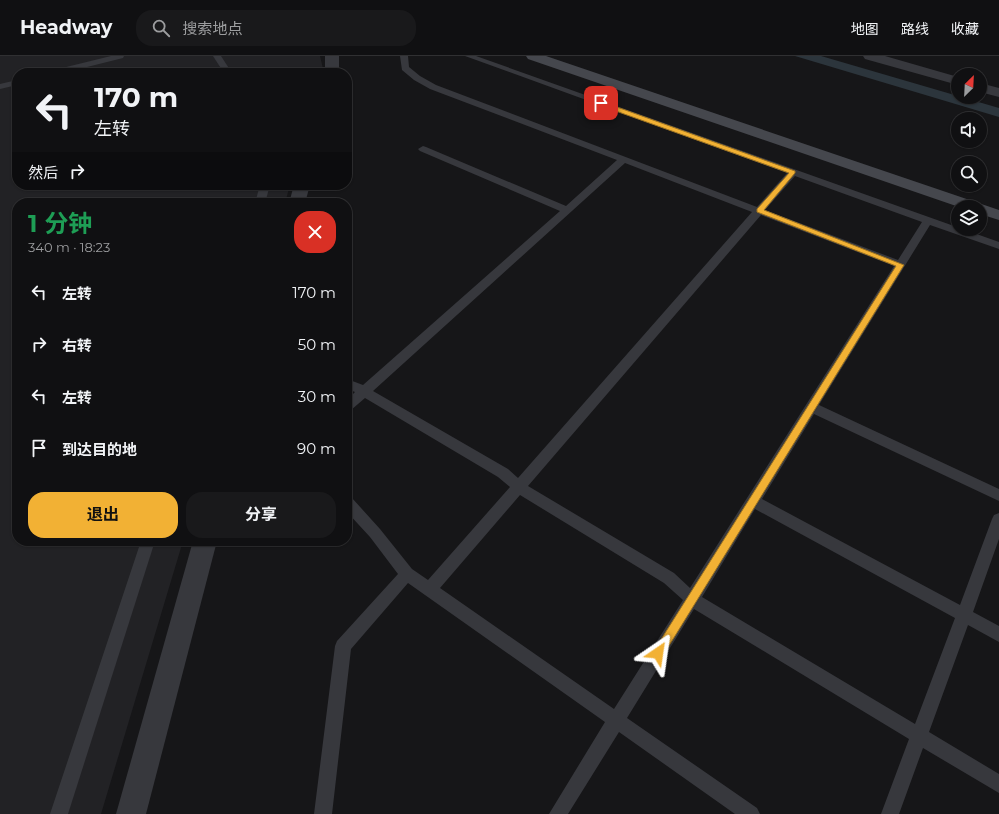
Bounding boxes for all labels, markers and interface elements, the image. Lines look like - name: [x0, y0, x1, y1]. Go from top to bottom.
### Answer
- search box: [136, 10, 416, 46]
- text: Headway: [20, 16, 112, 39]
- icon: search: [150, 17, 172, 39]
- text: 搜索地点: [182, 19, 242, 38]
- text: 地图: [851, 20, 879, 38]
- text: 路线: [901, 20, 929, 38]
- text: 收藏: [951, 20, 979, 38]
- north arrow: [951, 68, 987, 104]
- map controls: [951, 68, 987, 236]
- text: 170 m: [94, 80, 178, 114]
- icon: left: [28, 84, 80, 136]
- pin: [584, 86, 618, 120]
- icon: arrive: [590, 92, 612, 114]
- button: sound: [951, 112, 987, 148]
- text: 左转: [94, 118, 130, 140]
- button: search: [951, 156, 987, 192]
- icon: right: [66, 160, 88, 182]
- text: 然后: [28, 163, 58, 182]
- button: layers: [951, 200, 987, 236]
- text: 1 分钟: [28, 209, 92, 238]
- button: close: [294, 211, 336, 253]
- text: 340 m · 18:23: [28, 239, 110, 255]
- icon: left: [28, 281, 50, 303]
- text: 170 m: [292, 283, 336, 302]
- text: 左转: [62, 284, 92, 303]
- icon: right: [28, 333, 50, 355]
- text: 50 m: [298, 335, 336, 354]
- text: 右转: [62, 336, 92, 355]
- icon: left: [28, 385, 50, 407]
- text: 30 m: [298, 387, 336, 406]
- text: 左转: [62, 388, 92, 407]
- icon: arrive: [28, 437, 50, 459]
- text: 90 m: [297, 439, 336, 458]
- text: 到达目的地: [62, 440, 137, 459]
- button: 退出: [28, 492, 178, 538]
- button: 分享: [186, 492, 336, 538]
- position arrow: [637, 632, 679, 674]

